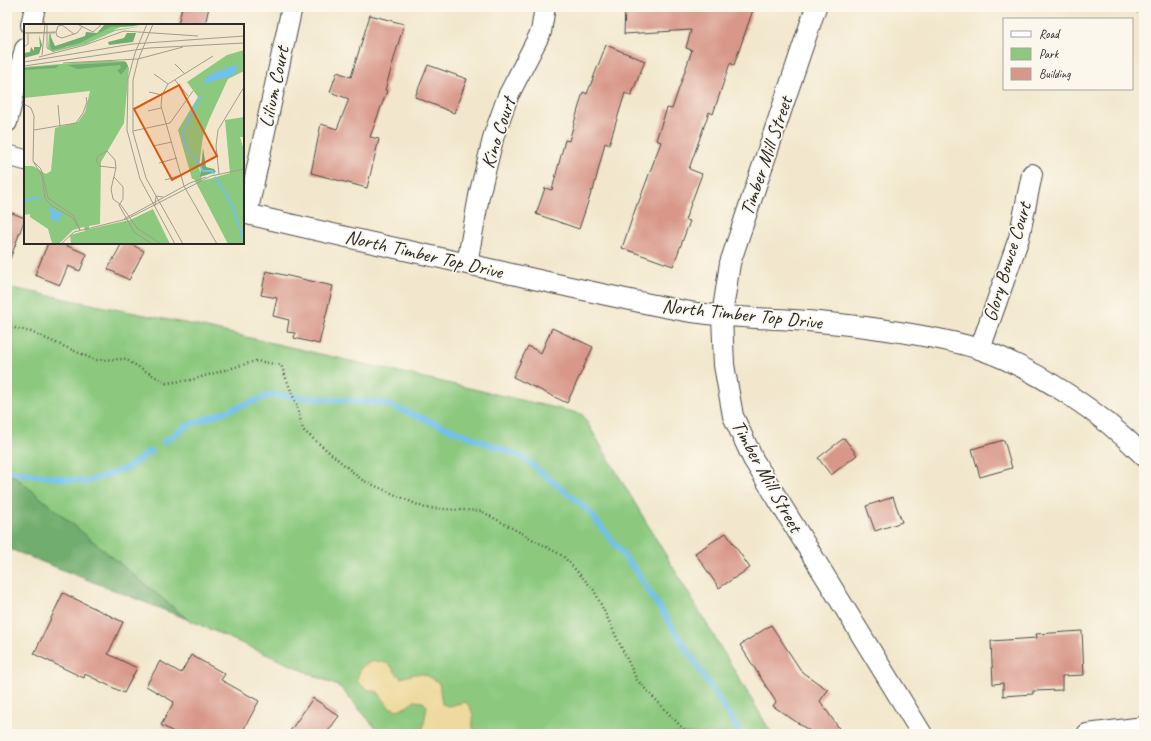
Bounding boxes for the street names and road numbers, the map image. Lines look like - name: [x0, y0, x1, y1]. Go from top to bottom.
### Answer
- street label: Lilium Court: [253, 42, 295, 130]
- street label: Kino Court: [475, 91, 522, 171]
- street label: Timber Mill Street: [734, 91, 799, 219]
- street label: Glory Bowce Court: [977, 197, 1038, 325]
- street label: North Timber Top Drive: [343, 224, 506, 285]
- street label: North Timber Top Drive: [661, 293, 825, 335]
- street label: Timber Mill Street: [726, 416, 809, 538]

